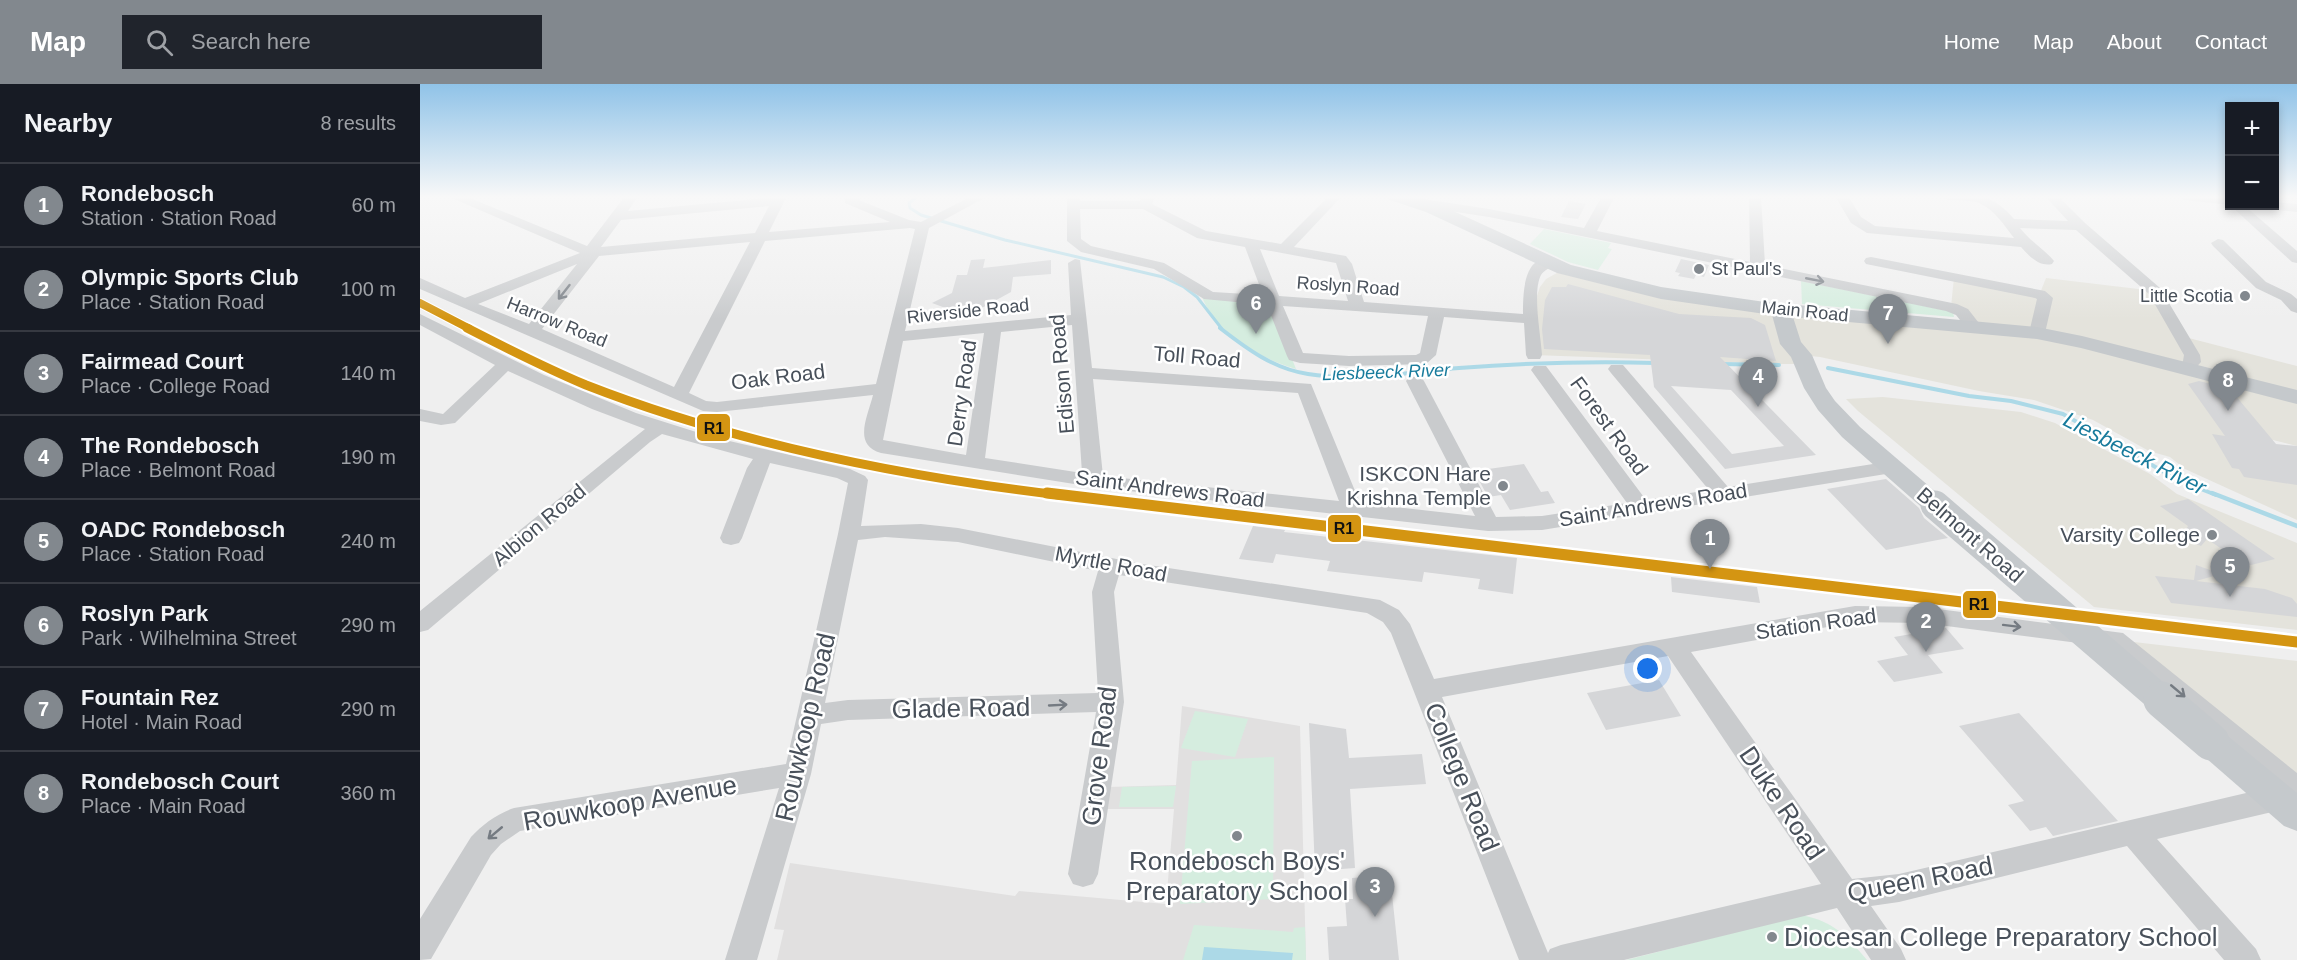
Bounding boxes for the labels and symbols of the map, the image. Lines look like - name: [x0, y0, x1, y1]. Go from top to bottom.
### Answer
- place label: St Paul's: [1711, 259, 1781, 279]
- marker: St Paul's: [1692, 262, 1706, 276]
- street label: Roslyn Road: [1296, 272, 1400, 300]
- one-way arrow: [1805, 275, 1824, 286]
- one-way arrow: [557, 284, 570, 300]
- pin: 6: [1236, 284, 1276, 334]
- place label: Little Scotia: [2140, 286, 2234, 306]
- marker: Little Scotia: [2238, 289, 2252, 303]
- street label: Harrow Road: [504, 293, 610, 351]
- pin: 7: [1868, 294, 1908, 344]
- street label: Riverside Road: [906, 295, 1030, 327]
- street label: Main Road: [1761, 297, 1849, 325]
- street label: Edison Road: [1045, 313, 1078, 435]
- street label: Derry Road: [943, 338, 980, 448]
- street label: Toll Road: [1152, 341, 1242, 372]
- pin: 4: [1738, 358, 1778, 407]
- street label: Oak Road: [730, 359, 826, 394]
- water label: Liesbeeck River: [1322, 360, 1451, 384]
- pin: 8: [2208, 362, 2248, 411]
- street label: Forest Road: [1566, 372, 1653, 479]
- water label: Liesbeeck River: [2059, 407, 2212, 501]
- line badge: R1: [696, 413, 731, 442]
- text: R1: [704, 420, 724, 437]
- place label: ISKCON Hare Krishna Temple: [1347, 462, 1491, 509]
- street label: Saint Andrews Road: [1074, 465, 1266, 512]
- street label: Saint Andrews Road: [1557, 478, 1749, 531]
- street label: Albion Road: [487, 479, 590, 570]
- marker: ISKCON Hare Krishna Temple: [1496, 479, 1510, 493]
- street label: Belmont Road: [1913, 482, 2028, 587]
- line badge: R1: [1327, 514, 1362, 543]
- text: R1: [1334, 520, 1354, 537]
- pin: 1: [1690, 520, 1730, 569]
- place label: Varsity College: [2060, 523, 2200, 546]
- marker: Varsity College: [2205, 528, 2219, 542]
- street label: Myrtle Road: [1053, 541, 1169, 586]
- pin: 5: [2210, 548, 2250, 597]
- line badge: R1: [1962, 590, 1997, 619]
- text: R1: [1969, 596, 1989, 613]
- pin: 2: [1906, 602, 1946, 652]
- street label: Station Road: [1754, 604, 1878, 643]
- one-way arrow: [2002, 621, 2022, 632]
- street label: Rouwkoop Road: [769, 630, 841, 824]
- your location: [1633, 654, 1662, 683]
- one-way arrow: [2170, 684, 2186, 697]
- street label: Grove Road: [1076, 685, 1122, 827]
- street label: Glade Road: [891, 692, 1031, 724]
- street label: College Road: [1419, 698, 1505, 856]
- one-way arrow: [1048, 699, 1068, 710]
- street label: Duke Road: [1733, 741, 1831, 865]
- street label: Rouwkoop Avenue: [521, 769, 739, 837]
- one-way arrow: [488, 826, 503, 840]
- marker: Rondebosch Boys' Preparatory School: [1230, 829, 1244, 843]
- place label: Rondebosch Boys' Preparatory School: [1126, 846, 1348, 906]
- street label: Queen Road: [1845, 850, 1995, 908]
- pin: 3: [1356, 868, 1394, 917]
- place label: Diocesan College Preparatory School: [1784, 922, 2218, 952]
- marker: Diocesan College Preparatory School: [1765, 930, 1779, 944]

